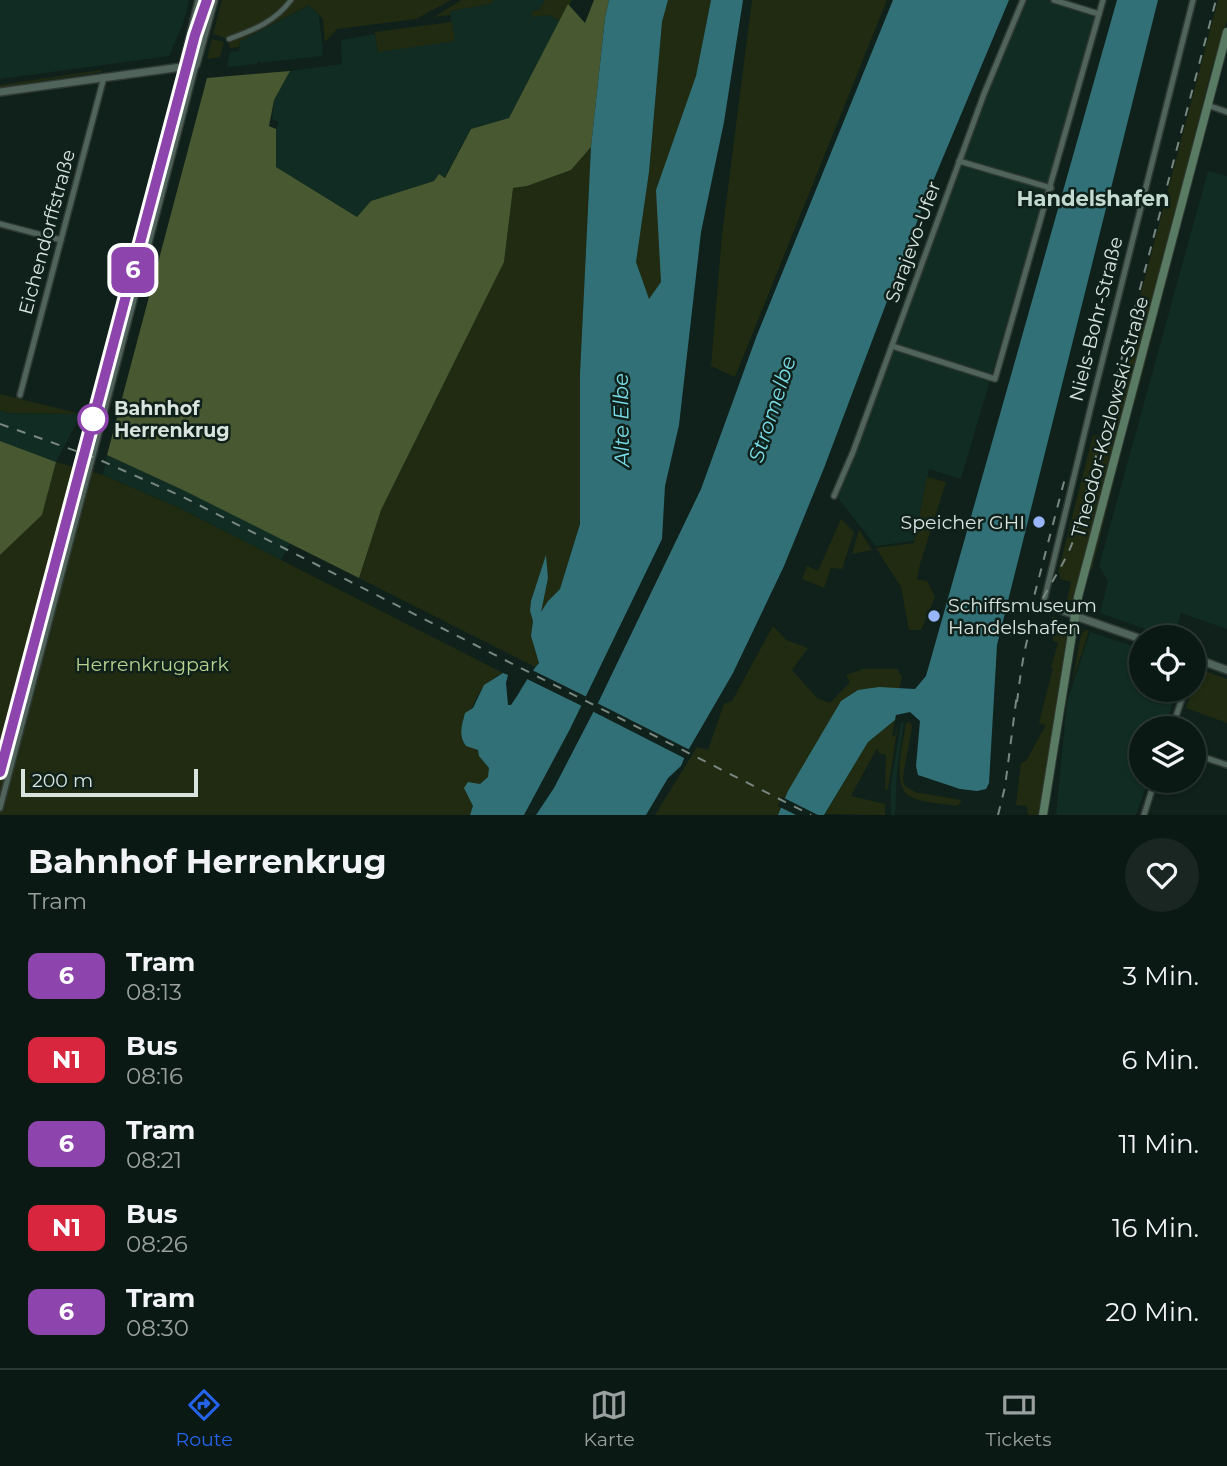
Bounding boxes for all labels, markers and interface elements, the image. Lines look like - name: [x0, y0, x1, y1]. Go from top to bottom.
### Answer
- street label: Eichendorffstraße: [14, 147, 80, 317]
- street label: Sarajevo-Ufer: [880, 178, 946, 306]
- district label: Handelshafen: [1017, 186, 1170, 211]
- street label: Niels-Bohr-Straße: [1064, 234, 1128, 404]
- line badge: 6: [110, 247, 156, 293]
- text: 6: [125, 255, 141, 284]
- street label: Theodor-Kozlowski-Straße: [1067, 294, 1153, 540]
- water label: Stromelbe: [743, 353, 801, 465]
- water label: Alte Elbe: [608, 373, 634, 469]
- place label: Bahnhof Herrenkrug: [114, 397, 230, 442]
- marker: Bahnhof Herrenkrug: [78, 404, 108, 434]
- place label: Speicher GHI: [901, 511, 1025, 534]
- marker: Speicher GHI: [1031, 514, 1047, 530]
- place label: Schiffsmuseum Handelshafen: [948, 594, 1097, 639]
- marker: Schiffsmuseum Handelshafen: [926, 608, 942, 624]
- map controls: [1129, 625, 1206, 793]
- button: locate: [1129, 625, 1206, 702]
- park label: Herrenkrugpark: [75, 653, 229, 676]
- button: layers: [1129, 716, 1206, 793]
- scale bar: [21, 766, 198, 798]
- text: 200 m: [32, 769, 93, 792]
- button: heart: [1125, 838, 1199, 912]
- text: Bahnhof Herrenkrug: [28, 841, 387, 881]
- text: Tram: [28, 887, 87, 915]
- text: Tram: [126, 946, 195, 978]
- text: 3 Min.: [1123, 960, 1199, 992]
- text: 6: [59, 961, 74, 990]
- text: 08:13: [126, 978, 182, 1006]
- text: Bus: [126, 1030, 178, 1062]
- text: 6 Min.: [1121, 1044, 1199, 1076]
- text: N1: [52, 1045, 81, 1074]
- text: 08:16: [126, 1062, 183, 1090]
- text: Tram: [126, 1114, 195, 1146]
- text: 11 Min.: [1119, 1128, 1199, 1160]
- text: 6: [59, 1129, 74, 1158]
- text: 08:21: [126, 1146, 182, 1174]
- text: Bus: [126, 1198, 178, 1230]
- text: 16 Min.: [1112, 1212, 1199, 1244]
- text: N1: [52, 1213, 81, 1242]
- text: 08:26: [126, 1230, 188, 1258]
- text: Tram: [126, 1282, 195, 1314]
- text: 20 Min.: [1105, 1296, 1199, 1328]
- text: 6: [59, 1297, 74, 1326]
- text: 08:30: [126, 1314, 189, 1342]
- tab: Route: [175, 1386, 233, 1451]
- tab: Karte: [584, 1386, 635, 1451]
- tab: Tickets: [986, 1386, 1052, 1451]

